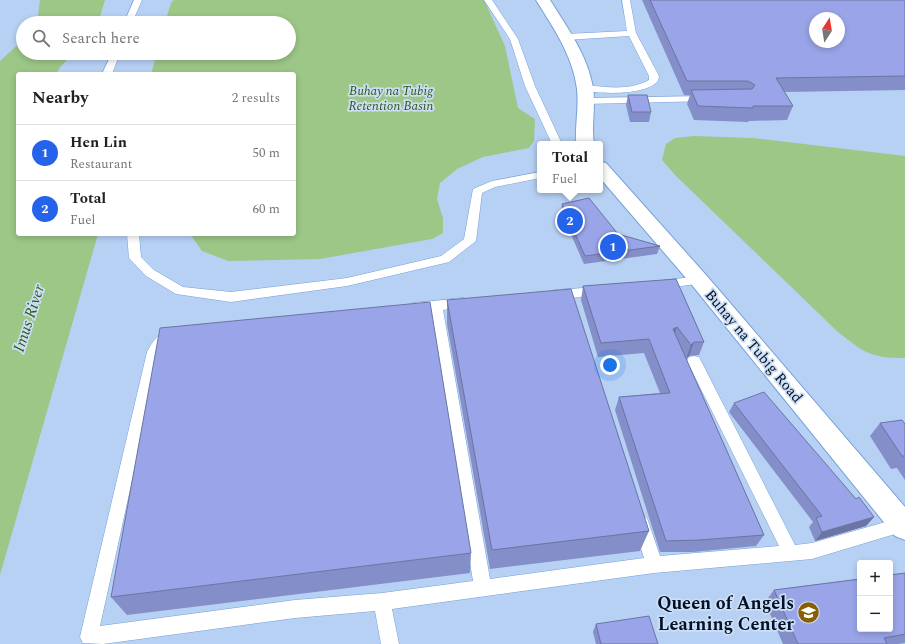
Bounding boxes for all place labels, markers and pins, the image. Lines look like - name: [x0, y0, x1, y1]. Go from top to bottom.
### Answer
- pin: 2: [557, 206, 583, 236]
- pin: 1: [600, 232, 626, 262]
- place label: Queen of Angels Learning Center: [657, 590, 794, 638]
- school or university icon: Queen of Angels Learning Center: [796, 600, 822, 626]

